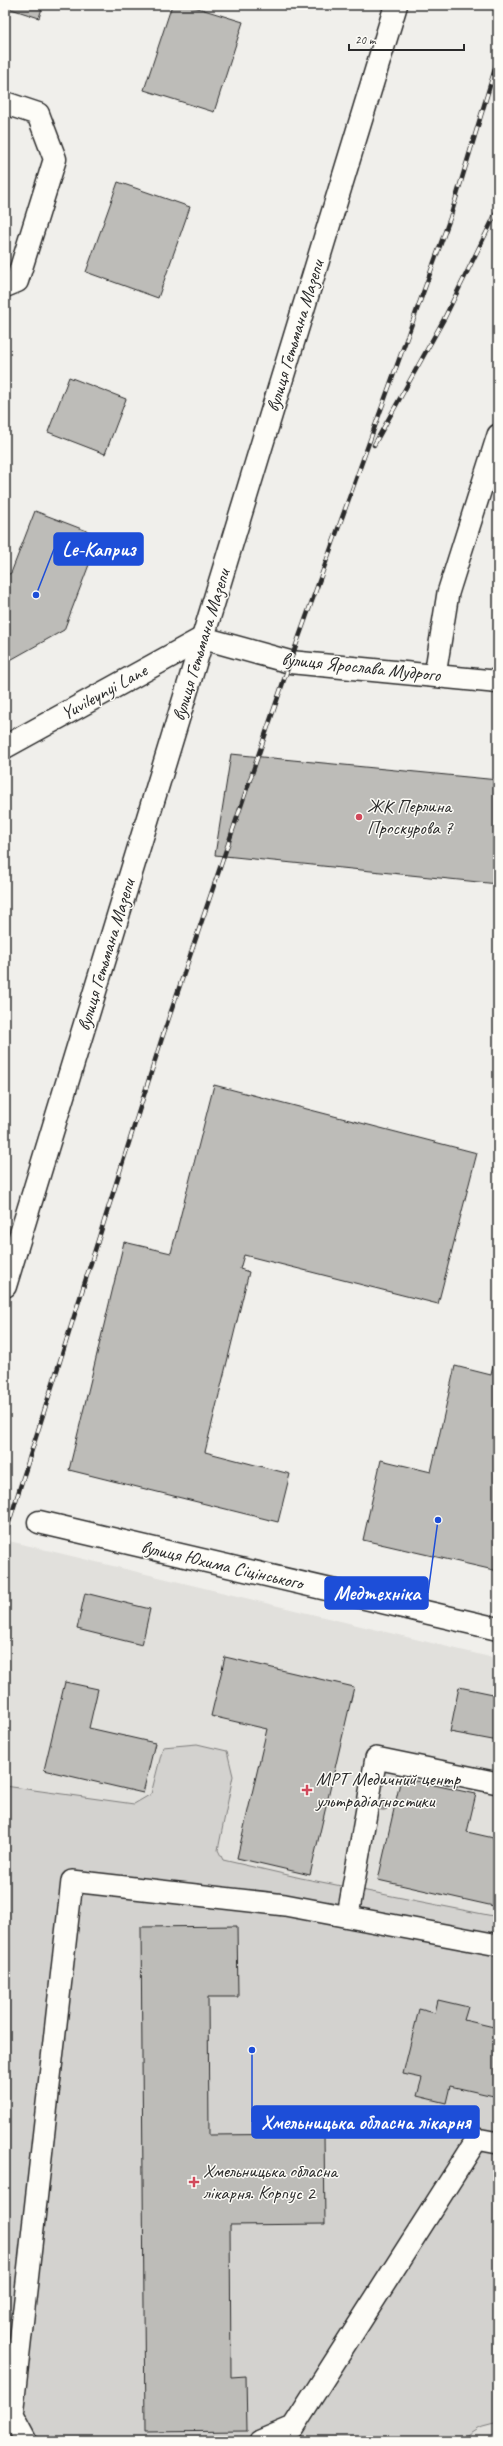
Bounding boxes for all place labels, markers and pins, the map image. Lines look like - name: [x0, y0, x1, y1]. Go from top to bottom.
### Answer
- callout: Le-Каприз: [54, 533, 143, 565]
- place label: ЖК Перлина Проскурова 7: [367, 794, 454, 840]
- marker: ЖК Перлина Проскурова 7: [354, 812, 364, 822]
- callout: Медтехніка: [325, 1577, 428, 1609]
- place label: МРТ Медичний центр ультрадіагностики: [315, 1767, 461, 1813]
- marker: МРТ Медичний центр ультрадіагностики: [301, 1784, 313, 1796]
- callout: Хмельницька обласна лікарня: [252, 2106, 479, 2138]
- place label: Хмельницька обласна лікарня. Корпус 2: [203, 2159, 339, 2205]
- marker: Хмельницька обласна лікарня. Корпус 2: [188, 2176, 200, 2188]

